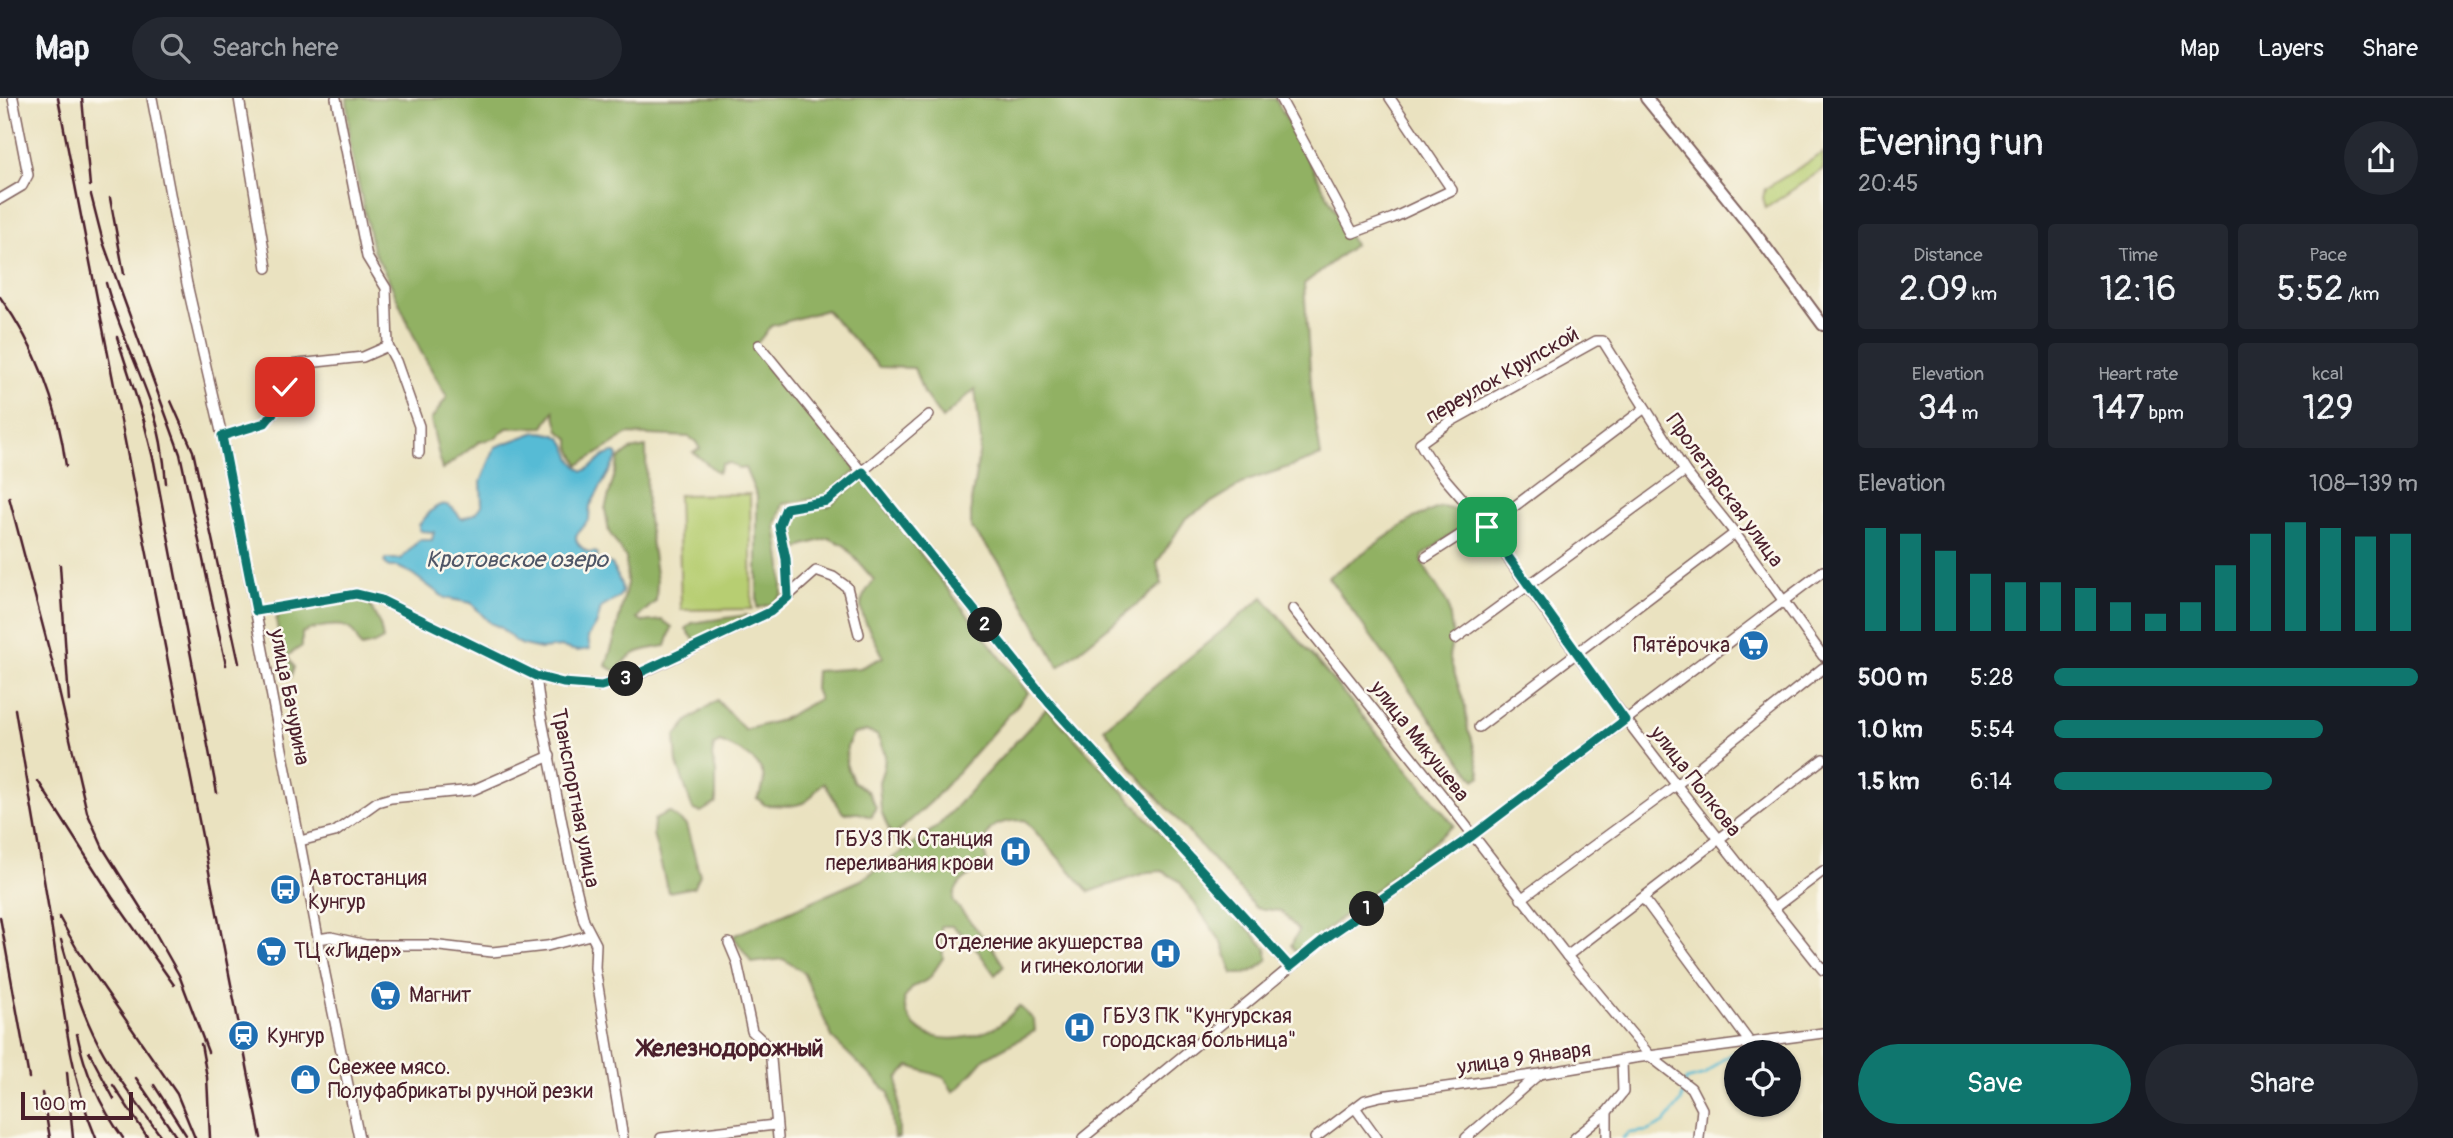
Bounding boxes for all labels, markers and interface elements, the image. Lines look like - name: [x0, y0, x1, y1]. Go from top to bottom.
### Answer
- search box: [132, 17, 622, 80]
- text: Map: [35, 28, 90, 69]
- icon: search: [156, 29, 194, 67]
- text: Search here: [212, 32, 339, 64]
- text: Map: [2180, 34, 2220, 63]
- text: Layers: [2258, 34, 2324, 63]
- text: Share: [2362, 34, 2418, 63]
- text: Evening run: [1858, 119, 2044, 167]
- button: share: [2344, 121, 2418, 195]
- text: 20:45: [1858, 169, 1919, 198]
- text: Distance: [1913, 243, 1983, 267]
- text: Time: [2118, 243, 2158, 267]
- text: Pace: [2309, 243, 2347, 267]
- text: 2.09: [1899, 267, 1968, 311]
- text: 12:16: [2100, 267, 2176, 311]
- text: 5:52: [2277, 267, 2344, 311]
- text: km: [1968, 282, 1997, 306]
- text: /km: [2344, 282, 2379, 306]
- street label: переулок Крупской: [1421, 321, 1584, 430]
- pin: [255, 357, 315, 417]
- text: Elevation: [1912, 362, 1984, 386]
- text: Heart rate: [2098, 362, 2178, 386]
- text: kcal: [2313, 362, 2343, 386]
- icon: check: [266, 368, 304, 406]
- text: 34: [1918, 386, 1957, 430]
- text: 147: [2092, 386, 2145, 430]
- text: 129: [2302, 386, 2354, 430]
- text: m: [1957, 401, 1978, 425]
- text: bpm: [2145, 401, 2184, 425]
- street label: Пролетарская улица: [1660, 408, 1789, 572]
- text: Elevation: [1858, 469, 1946, 498]
- text: 108–139 m: [2309, 469, 2418, 498]
- pin: [1457, 497, 1517, 557]
- icon: arrive: [1468, 508, 1506, 546]
- water label: Кротовское озеро: [426, 545, 610, 574]
- pin: 2: [968, 608, 1002, 642]
- text: 2: [979, 612, 990, 636]
- street label: улица Бачурина: [263, 626, 316, 768]
- supermarket icon: Пятёрочка: [1736, 628, 1770, 662]
- place label: Пятёрочка: [1633, 632, 1730, 659]
- pin: 3: [608, 662, 644, 696]
- text: 500 m: [1858, 663, 1927, 692]
- text: 5:28: [1970, 663, 2013, 692]
- text: 3: [620, 666, 631, 690]
- street label: улица Микушева: [1363, 675, 1475, 807]
- street label: Транспортная улица: [545, 706, 606, 890]
- text: 1.0 km: [1858, 715, 1923, 744]
- text: 5:54: [1970, 715, 2014, 744]
- street label: улица Попкова: [1643, 720, 1747, 842]
- text: 1.5 km: [1858, 767, 1920, 796]
- text: 6:14: [1970, 767, 2012, 796]
- place label: ГБУЗ ПК Станция переливания крови: [825, 826, 993, 877]
- hospital icon: ГБУЗ ПК Станция переливания крови: [999, 834, 1033, 868]
- place label: Автостанция Кунгур: [308, 865, 427, 916]
- bus stop icon: Автостанция Кунгур: [268, 873, 302, 907]
- pin: 1: [1350, 892, 1384, 926]
- text: 1: [1363, 896, 1370, 920]
- place label: Отделение акушерства и гинекологии: [934, 929, 1143, 980]
- supermarket icon: ТЦ «Лидер»: [254, 934, 288, 968]
- hospital icon: Отделение акушерства и гинекологии: [1149, 937, 1183, 971]
- place label: ТЦ «Лидер»: [294, 938, 401, 965]
- supermarket icon: Магнит: [369, 978, 403, 1012]
- place label: Магнит: [409, 982, 472, 1009]
- place label: ГБУЗ ПК "Кунгурская городская больница": [1103, 1003, 1296, 1054]
- hospital icon: ГБУЗ ПК "Кунгурская городская больница": [1063, 1011, 1097, 1045]
- station icon: Кунгур: [227, 1019, 261, 1053]
- place label: Кунгур: [267, 1023, 325, 1050]
- district label: Железнодорожный: [635, 1034, 823, 1063]
- street label: улица 9 Января: [1454, 1036, 1593, 1081]
- map controls: [1724, 1040, 1801, 1117]
- button: locate: [1724, 1040, 1801, 1117]
- button: Save: [1858, 1044, 2131, 1124]
- button: Share: [2145, 1044, 2418, 1124]
- place label: Свежее мясо. Полуфабрикаты ручной резки: [328, 1054, 593, 1105]
- shop icon: Свежее мясо. Полуфабрикаты ручной резки: [288, 1062, 322, 1096]
- scale bar: [21, 1089, 133, 1121]
- text: 100 m: [32, 1092, 86, 1116]

